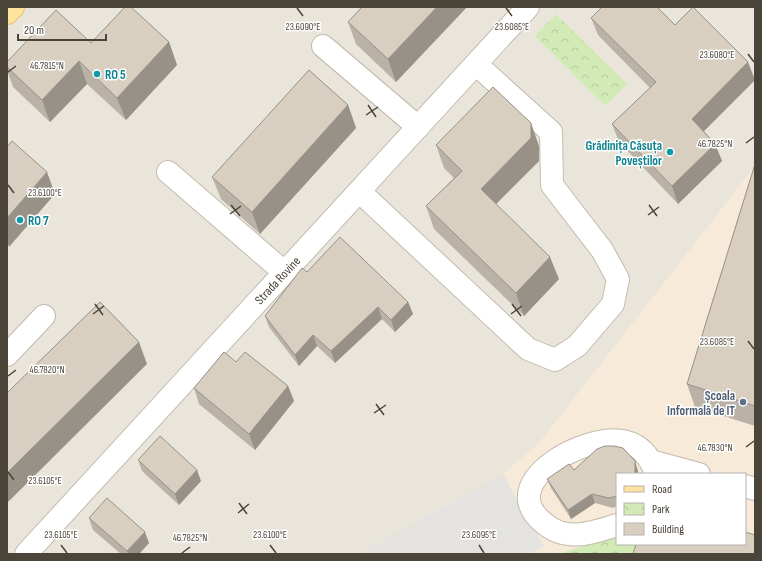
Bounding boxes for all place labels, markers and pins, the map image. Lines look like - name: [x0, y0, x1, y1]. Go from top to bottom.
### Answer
- place label: RO 5: [105, 67, 126, 83]
- marker: RO 5: [92, 69, 102, 79]
- place label: Grădinița Căsuța Poveștilor: [586, 138, 662, 169]
- marker: Grădinița Căsuța Poveștilor: [665, 147, 675, 157]
- place label: RO 7: [28, 213, 49, 229]
- marker: RO 7: [15, 215, 25, 225]
- place label: Școala Informală de IT: [667, 388, 735, 419]
- marker: Școala Informală de IT: [738, 397, 748, 407]

